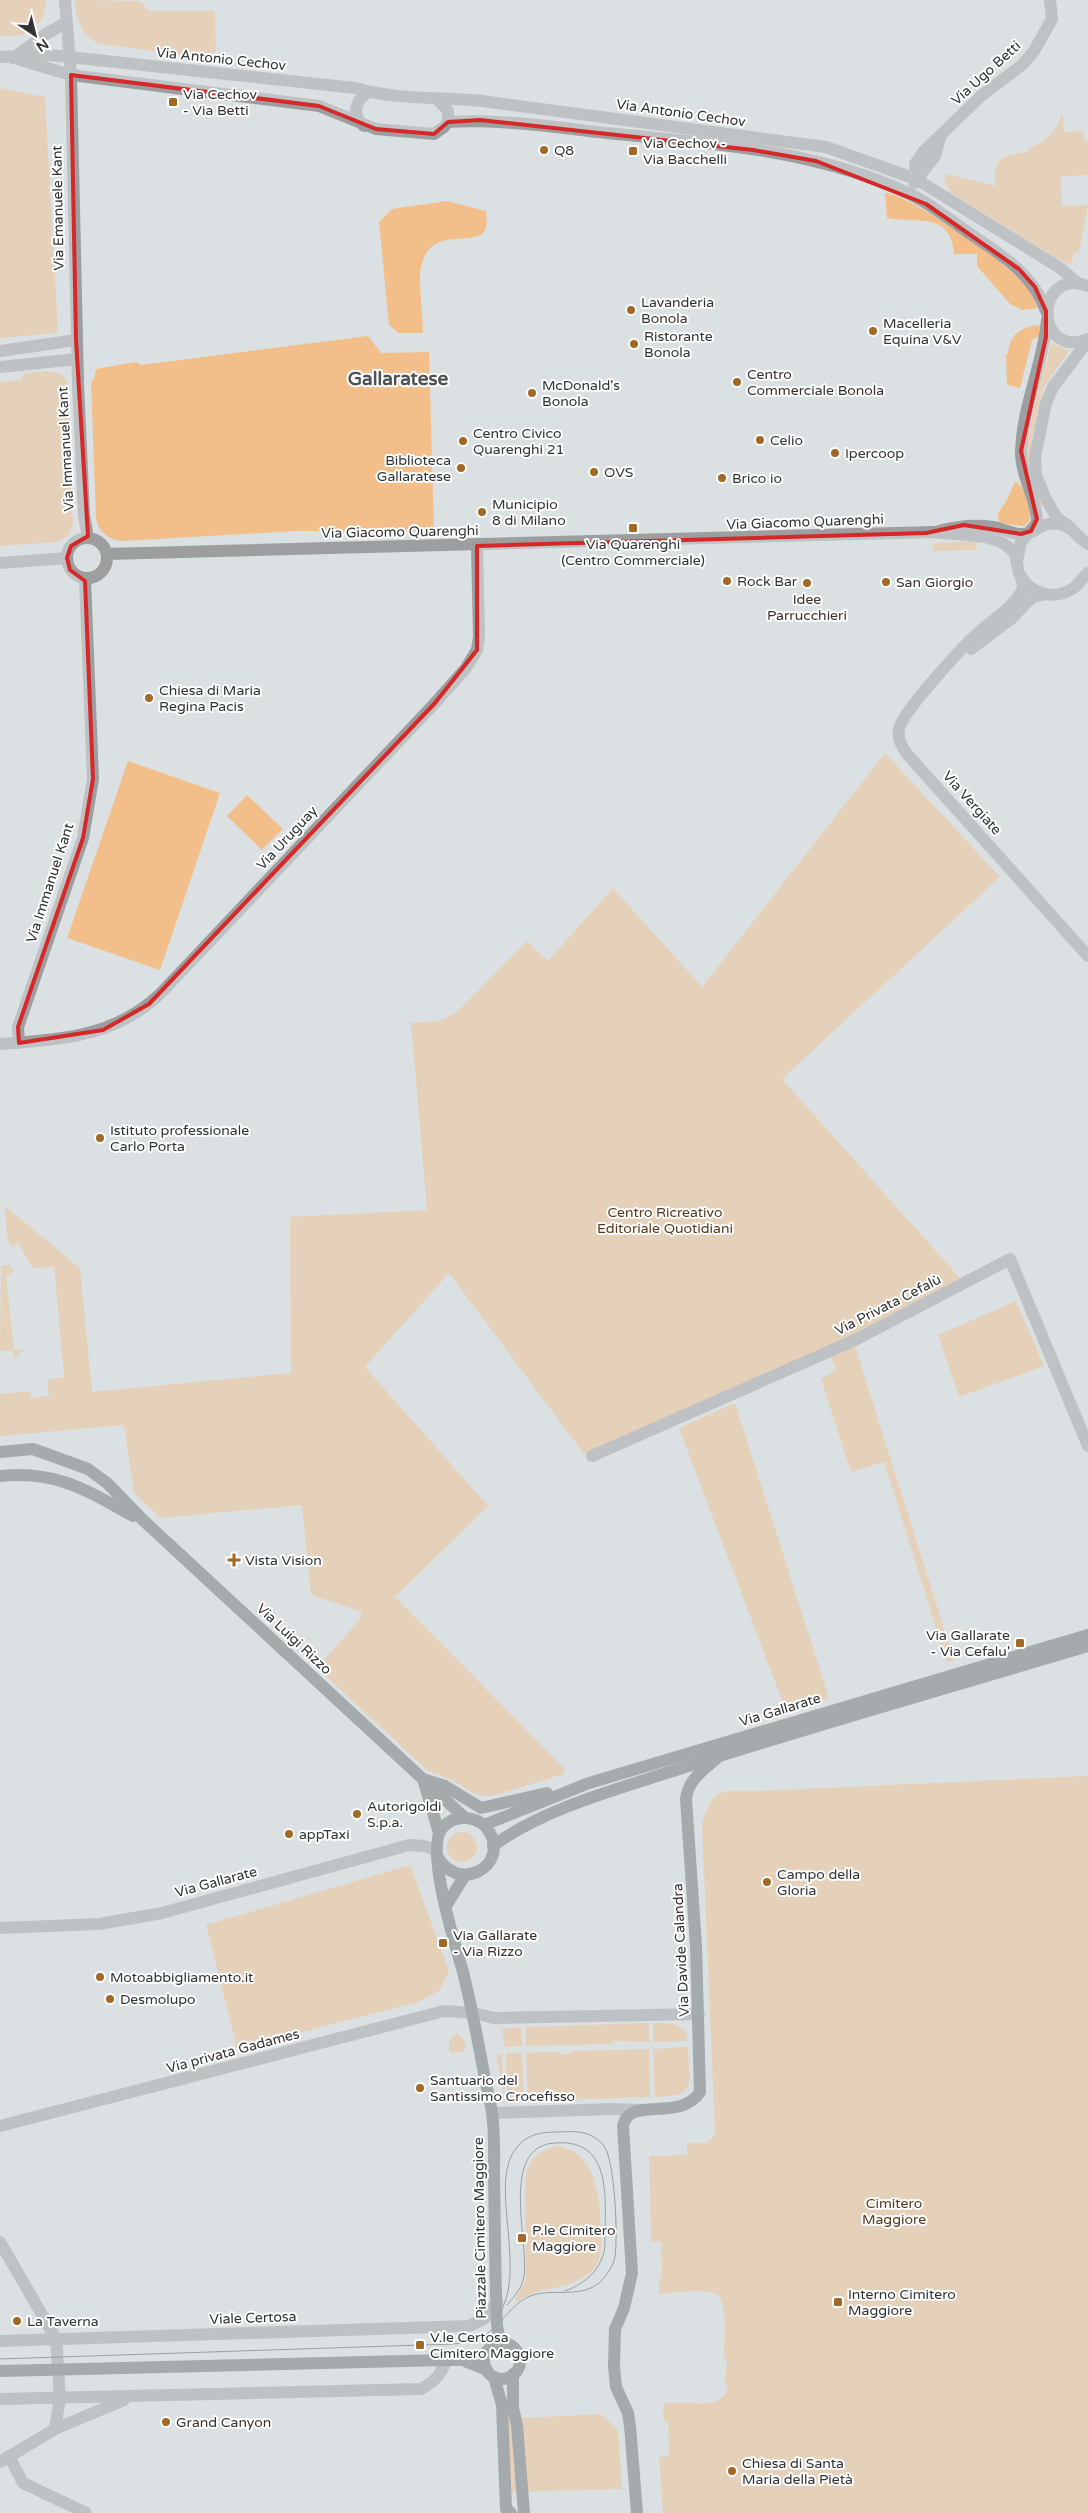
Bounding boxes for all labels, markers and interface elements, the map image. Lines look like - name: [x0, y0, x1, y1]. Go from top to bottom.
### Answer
- north arrow: [10, 10, 60, 60]
- text: N: [33, 35, 52, 55]
- street label: Via Ugo Betti: [948, 37, 1024, 109]
- street label: Via Antonio Cechov: [155, 44, 287, 74]
- place label: Via Cechov - Via Betti: [183, 86, 257, 119]
- marker: Via Cechov - Via Betti: [167, 96, 179, 108]
- street label: Via Antonio Cechov: [615, 96, 747, 131]
- place label: Via Cechov - Via Bacchelli: [643, 135, 727, 168]
- place label: Q8: [554, 142, 574, 159]
- marker: Q8: [538, 144, 550, 156]
- street label: Via Emanuele Kant: [48, 145, 68, 271]
- marker: Via Cechov - Via Bacchelli: [627, 145, 639, 157]
- place label: Lavanderia Bonola: [641, 294, 714, 327]
- marker: Lavanderia Bonola: [625, 304, 637, 316]
- place label: Macelleria Equina V&V: [883, 315, 962, 348]
- marker: Macelleria Equina V&V: [867, 325, 879, 337]
- place label: Ristorante Bonola: [644, 328, 713, 361]
- marker: Ristorante Bonola: [628, 338, 640, 350]
- place label: Centro Commerciale Bonola: [747, 366, 884, 399]
- district label: Gallaratese: [348, 368, 449, 390]
- marker: Centro Commerciale Bonola: [731, 376, 743, 388]
- place label: McDonald's Bonola: [542, 377, 620, 410]
- street label: Via Immanuel Kant: [54, 385, 78, 512]
- marker: McDonald's Bonola: [526, 387, 538, 399]
- place label: Centro Civico Quarenghi 21: [473, 425, 564, 458]
- place label: Celio: [770, 432, 803, 449]
- marker: Celio: [754, 434, 766, 446]
- marker: Centro Civico Quarenghi 21: [457, 435, 469, 447]
- place label: Ipercoop: [845, 445, 904, 462]
- marker: Ipercoop: [829, 447, 841, 459]
- place label: Biblioteca Gallaratese: [377, 452, 451, 485]
- marker: Biblioteca Gallaratese: [455, 462, 467, 474]
- place label: OVS: [604, 464, 634, 481]
- marker: OVS: [588, 466, 600, 478]
- place label: Brico io: [732, 470, 782, 487]
- marker: Brico io: [716, 472, 728, 484]
- place label: Municipio 8 di Milano: [492, 496, 566, 529]
- marker: Municipio 8 di Milano: [476, 506, 488, 518]
- street label: Via Giacomo Quarenghi: [726, 511, 884, 533]
- street label: Via Giacomo Quarenghi: [321, 522, 479, 542]
- marker: Via Quarenghi (Centro Commerciale): [627, 522, 639, 534]
- place label: Via Quarenghi (Centro Commerciale): [561, 536, 705, 569]
- place label: Rock Bar: [737, 573, 798, 590]
- place label: San Giorgio: [896, 574, 973, 591]
- marker: Rock Bar: [721, 575, 733, 587]
- marker: San Giorgio: [880, 576, 892, 588]
- marker: Idee Parrucchieri: [801, 577, 813, 589]
- place label: Idee Parrucchieri: [767, 591, 847, 624]
- place label: Chiesa di Maria Regina Pacis: [159, 682, 261, 715]
- marker: Chiesa di Maria Regina Pacis: [143, 692, 155, 704]
- street label: Via Vergiate: [939, 768, 1005, 838]
- street label: Via Uruguay: [253, 802, 321, 874]
- street label: Via Immanuel Kant: [23, 820, 78, 945]
- place label: Istituto professionale Carlo Porta: [110, 1122, 249, 1155]
- marker: Istituto professionale Carlo Porta: [94, 1132, 106, 1144]
- park label: Centro Ricreativo Editoriale Quotidiani: [597, 1204, 733, 1237]
- street label: Via Privata Cefalù: [832, 1271, 944, 1339]
- place label: Vista Vision: [245, 1552, 322, 1569]
- marker: Vista Vision: [227, 1553, 241, 1567]
- street label: Via Luigi Rizzo: [253, 1600, 335, 1678]
- place label: Via Gallarate - Via Cefalu': [926, 1627, 1010, 1660]
- marker: Via Gallarate - Via Cefalu': [1014, 1637, 1026, 1649]
- street label: Via Gallarate: [737, 1690, 823, 1730]
- place label: Autorigoldi S.p.a.: [367, 1798, 442, 1831]
- marker: Autorigoldi S.p.a.: [351, 1808, 363, 1820]
- place label: appTaxi: [299, 1826, 350, 1843]
- marker: appTaxi: [283, 1828, 295, 1840]
- street label: Via Gallarate: [173, 1863, 259, 1901]
- place label: Campo della Gloria: [777, 1866, 860, 1899]
- marker: Campo della Gloria: [761, 1876, 773, 1888]
- street label: Via Davide Calandra: [669, 1883, 693, 2017]
- place label: Via Gallarate - Via Rizzo: [453, 1927, 537, 1960]
- marker: Via Gallarate - Via Rizzo: [437, 1937, 449, 1949]
- place label: Motoabbigliamento.it: [110, 1969, 254, 1986]
- marker: Motoabbigliamento.it: [94, 1971, 106, 1983]
- place label: Desmolupo: [120, 1991, 196, 2008]
- marker: Desmolupo: [104, 1993, 116, 2005]
- street label: Via privata Gadames: [165, 2025, 302, 2077]
- place label: Santuario del Santissimo Crocefisso: [430, 2072, 575, 2105]
- marker: Santuario del Santissimo Crocefisso: [414, 2082, 426, 2094]
- street label: Piazzale Cimitero Maggiore: [470, 2137, 490, 2319]
- park label: Cimitero Maggiore: [862, 2195, 926, 2228]
- place label: P.le Cimitero Maggiore: [532, 2222, 615, 2255]
- marker: P.le Cimitero Maggiore: [516, 2232, 528, 2244]
- place label: Interno Cimitero Maggiore: [848, 2286, 956, 2319]
- marker: Interno Cimitero Maggiore: [832, 2296, 844, 2308]
- street label: Viale Certosa: [209, 2308, 297, 2328]
- place label: La Taverna: [27, 2313, 99, 2330]
- marker: La Taverna: [11, 2315, 23, 2327]
- place label: V.le Certosa Cimitero Maggiore: [430, 2329, 554, 2362]
- marker: V.le Certosa Cimitero Maggiore: [414, 2339, 426, 2351]
- place label: Grand Canyon: [176, 2414, 271, 2431]
- marker: Grand Canyon: [160, 2416, 172, 2428]
- place label: Chiesa di Santa Maria della Pietà: [742, 2455, 853, 2488]
- marker: Chiesa di Santa Maria della Pietà: [726, 2465, 738, 2477]

